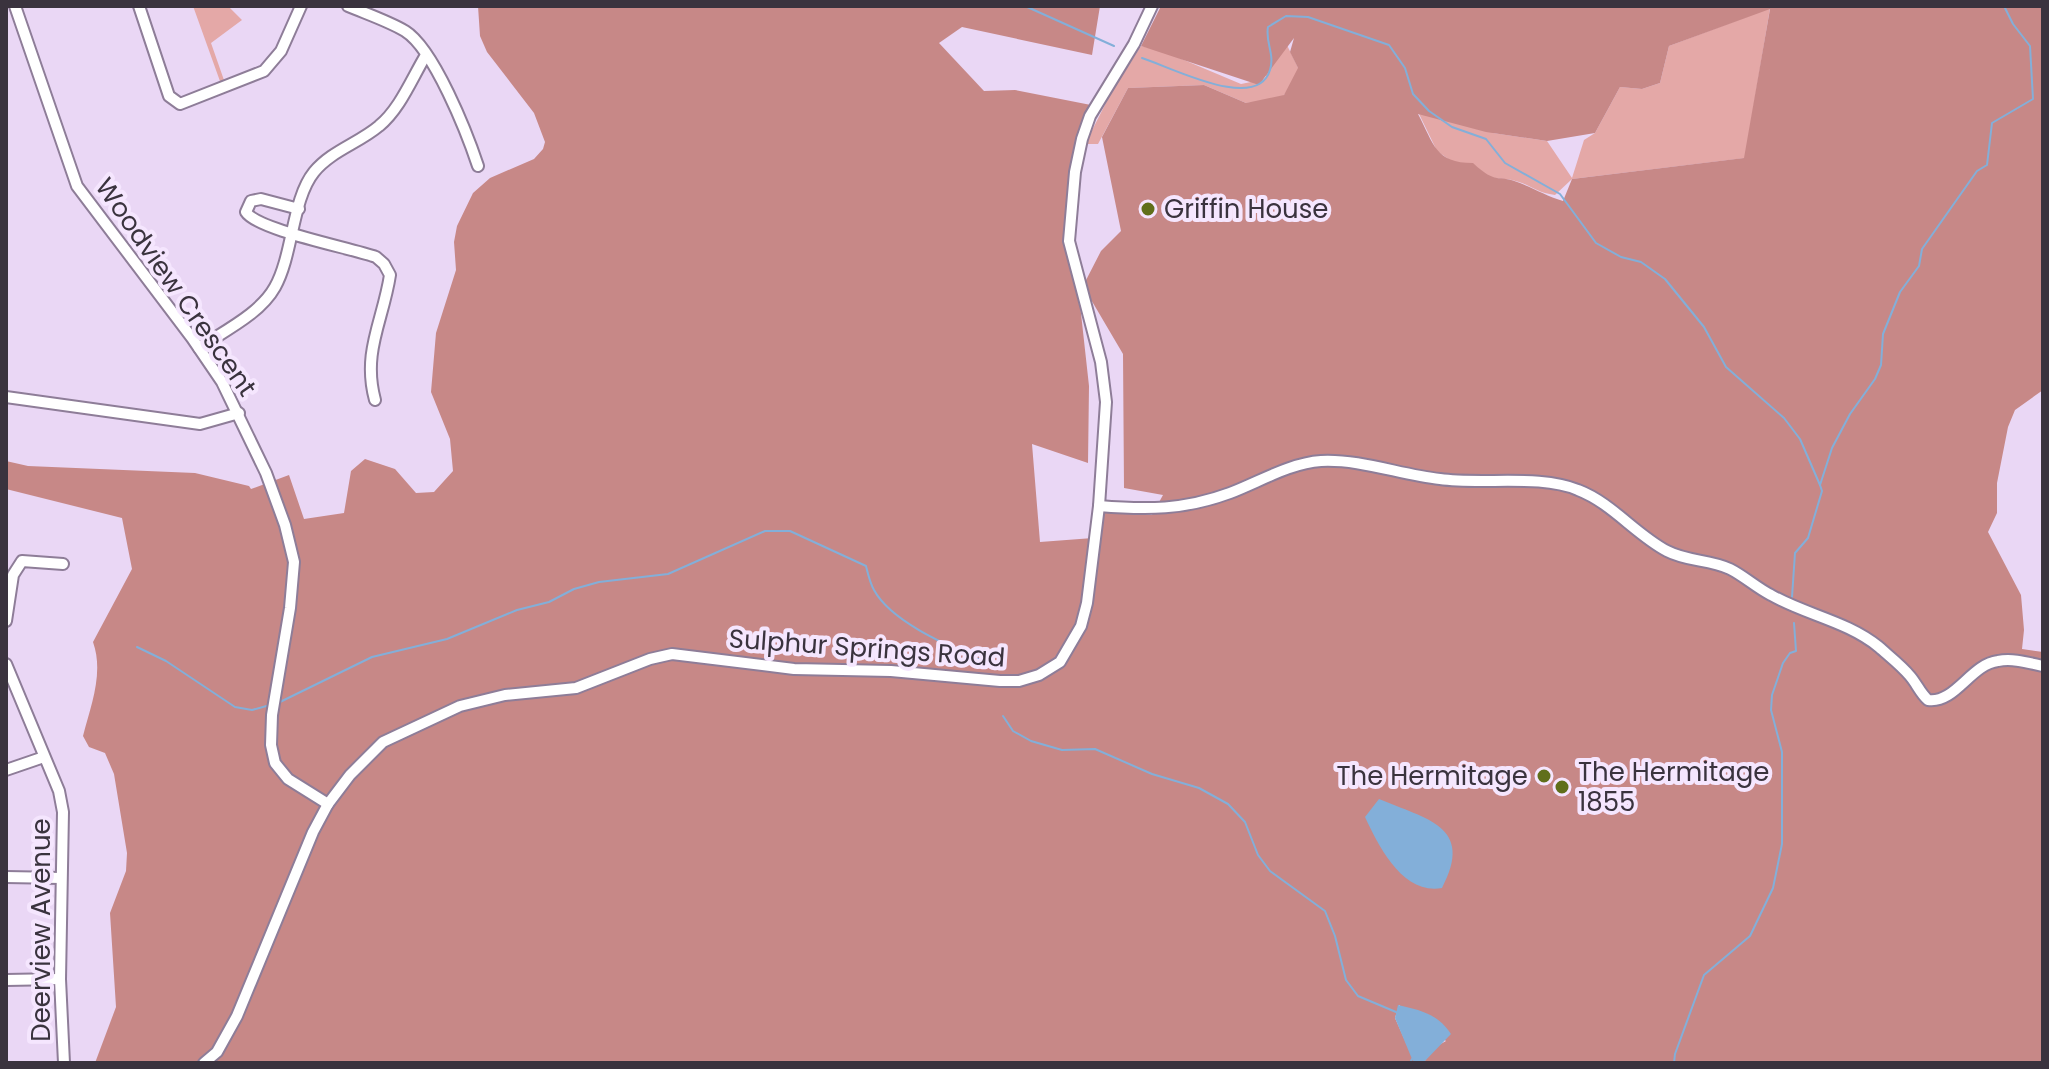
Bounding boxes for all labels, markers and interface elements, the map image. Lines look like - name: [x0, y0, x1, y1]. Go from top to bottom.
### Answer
- street label: Woodview Crescent: [87, 171, 265, 403]
- place label: Griffin House: [1164, 191, 1328, 227]
- marker: Griffin House: [1139, 200, 1157, 218]
- street label: Sulphur Springs Road: [728, 620, 1006, 676]
- place label: The Hermitage 1855: [1578, 754, 1770, 820]
- place label: The Hermitage: [1337, 758, 1528, 794]
- marker: The Hermitage: [1535, 767, 1553, 785]
- marker: The Hermitage 1855: [1553, 778, 1571, 796]
- street label: Deerview Avenue: [23, 818, 59, 1042]

